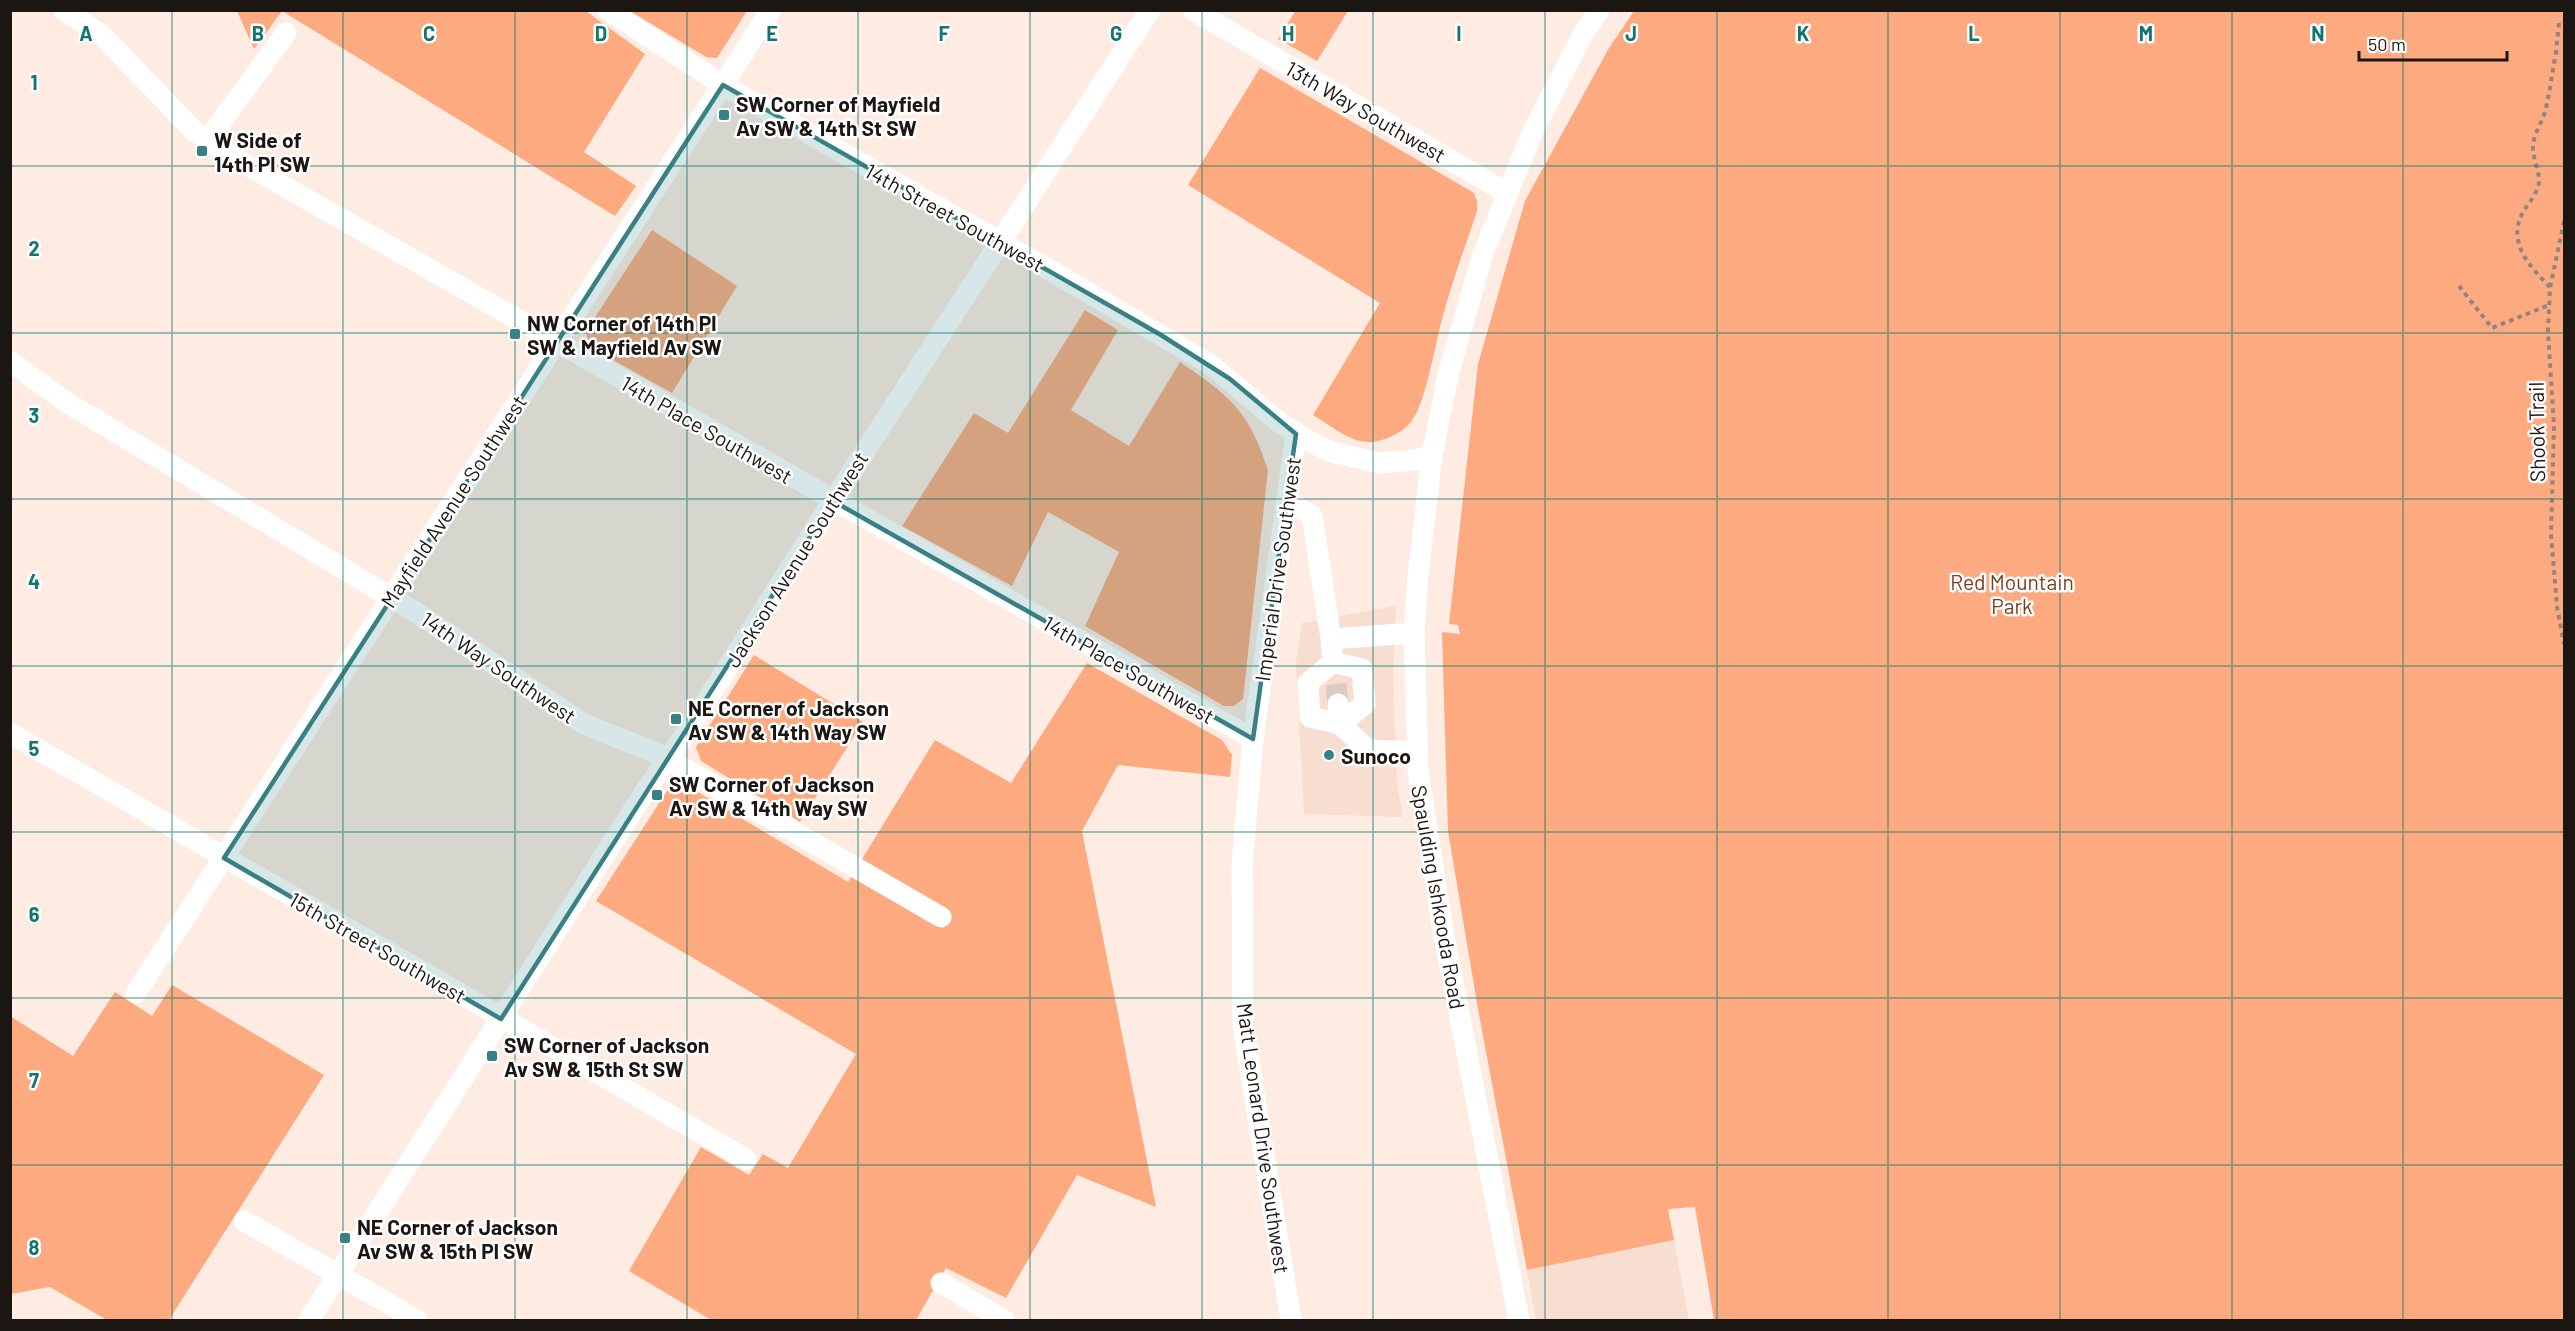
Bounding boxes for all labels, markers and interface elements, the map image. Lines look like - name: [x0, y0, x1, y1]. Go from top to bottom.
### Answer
- text: A: [79, 21, 93, 45]
- text: B: [252, 21, 264, 45]
- text: C: [423, 21, 435, 45]
- text: D: [595, 21, 607, 45]
- text: E: [766, 21, 778, 45]
- text: F: [938, 21, 950, 45]
- text: G: [1110, 21, 1122, 45]
- text: H: [1282, 21, 1294, 45]
- text: I: [1456, 21, 1462, 45]
- text: J: [1625, 21, 1637, 45]
- text: K: [1797, 21, 1810, 45]
- text: L: [1968, 21, 1980, 45]
- text: M: [2139, 21, 2153, 45]
- text: N: [2311, 21, 2325, 45]
- scale bar: [2359, 24, 2508, 62]
- text: 50 m: [2368, 33, 2406, 55]
- street label: 13th Way Southwest: [1282, 55, 1450, 167]
- text: 1: [30, 70, 38, 94]
- place label: SW Corner of Mayfield Av SW & 14th St SW: [736, 91, 940, 140]
- marker: SW Corner of Mayfield Av SW & 14th St SW: [717, 108, 731, 122]
- place label: W Side of 14th Pl SW: [214, 127, 310, 176]
- marker: W Side of 14th Pl SW: [195, 144, 209, 158]
- street label: 14th Street Southwest: [861, 157, 1049, 277]
- text: 2: [28, 236, 40, 260]
- place label: NW Corner of 14th Pl SW & Mayfield Av SW: [527, 310, 722, 359]
- marker: NW Corner of 14th Pl SW & Mayfield Av SW: [508, 327, 522, 341]
- street label: 14th Place Southwest: [617, 370, 797, 488]
- street label: Shook Trail: [2523, 382, 2549, 482]
- street label: Mayfield Avenue Southwest: [375, 390, 531, 612]
- text: 3: [29, 403, 39, 427]
- street label: Jackson Avenue Southwest: [719, 447, 873, 671]
- street label: Imperial Drive Southwest: [1249, 455, 1305, 683]
- text: 4: [28, 569, 40, 593]
- park label: Red Mountain Park: [1950, 569, 2074, 618]
- street label: 14th Way Southwest: [417, 606, 581, 728]
- street label: 14th Place Southwest: [1039, 610, 1219, 728]
- place label: NE Corner of Jackson Av SW & 14th Way SW: [688, 695, 889, 744]
- marker: NE Corner of Jackson Av SW & 14th Way SW: [669, 712, 683, 726]
- text: 5: [29, 736, 40, 760]
- place label: Sunoco: [1341, 743, 1411, 768]
- marker: Sunoco: [1322, 748, 1336, 762]
- place label: SW Corner of Jackson Av SW & 14th Way SW: [669, 771, 874, 820]
- street label: Spaulding Ishkooda Road: [1407, 783, 1471, 1011]
- marker: SW Corner of Jackson Av SW & 14th Way SW: [650, 788, 664, 802]
- street label: 15th Street Southwest: [285, 886, 471, 1008]
- text: 6: [29, 902, 40, 926]
- street label: Matt Leonard Drive Southwest: [1233, 1001, 1295, 1275]
- place label: SW Corner of Jackson Av SW & 15th St SW: [504, 1032, 709, 1081]
- marker: SW Corner of Jackson Av SW & 15th St SW: [485, 1049, 499, 1063]
- text: 7: [29, 1068, 39, 1092]
- place label: NE Corner of Jackson Av SW & 15th Pl SW: [357, 1214, 558, 1263]
- marker: NE Corner of Jackson Av SW & 15th Pl SW: [338, 1231, 352, 1245]
- text: 8: [29, 1235, 40, 1259]

